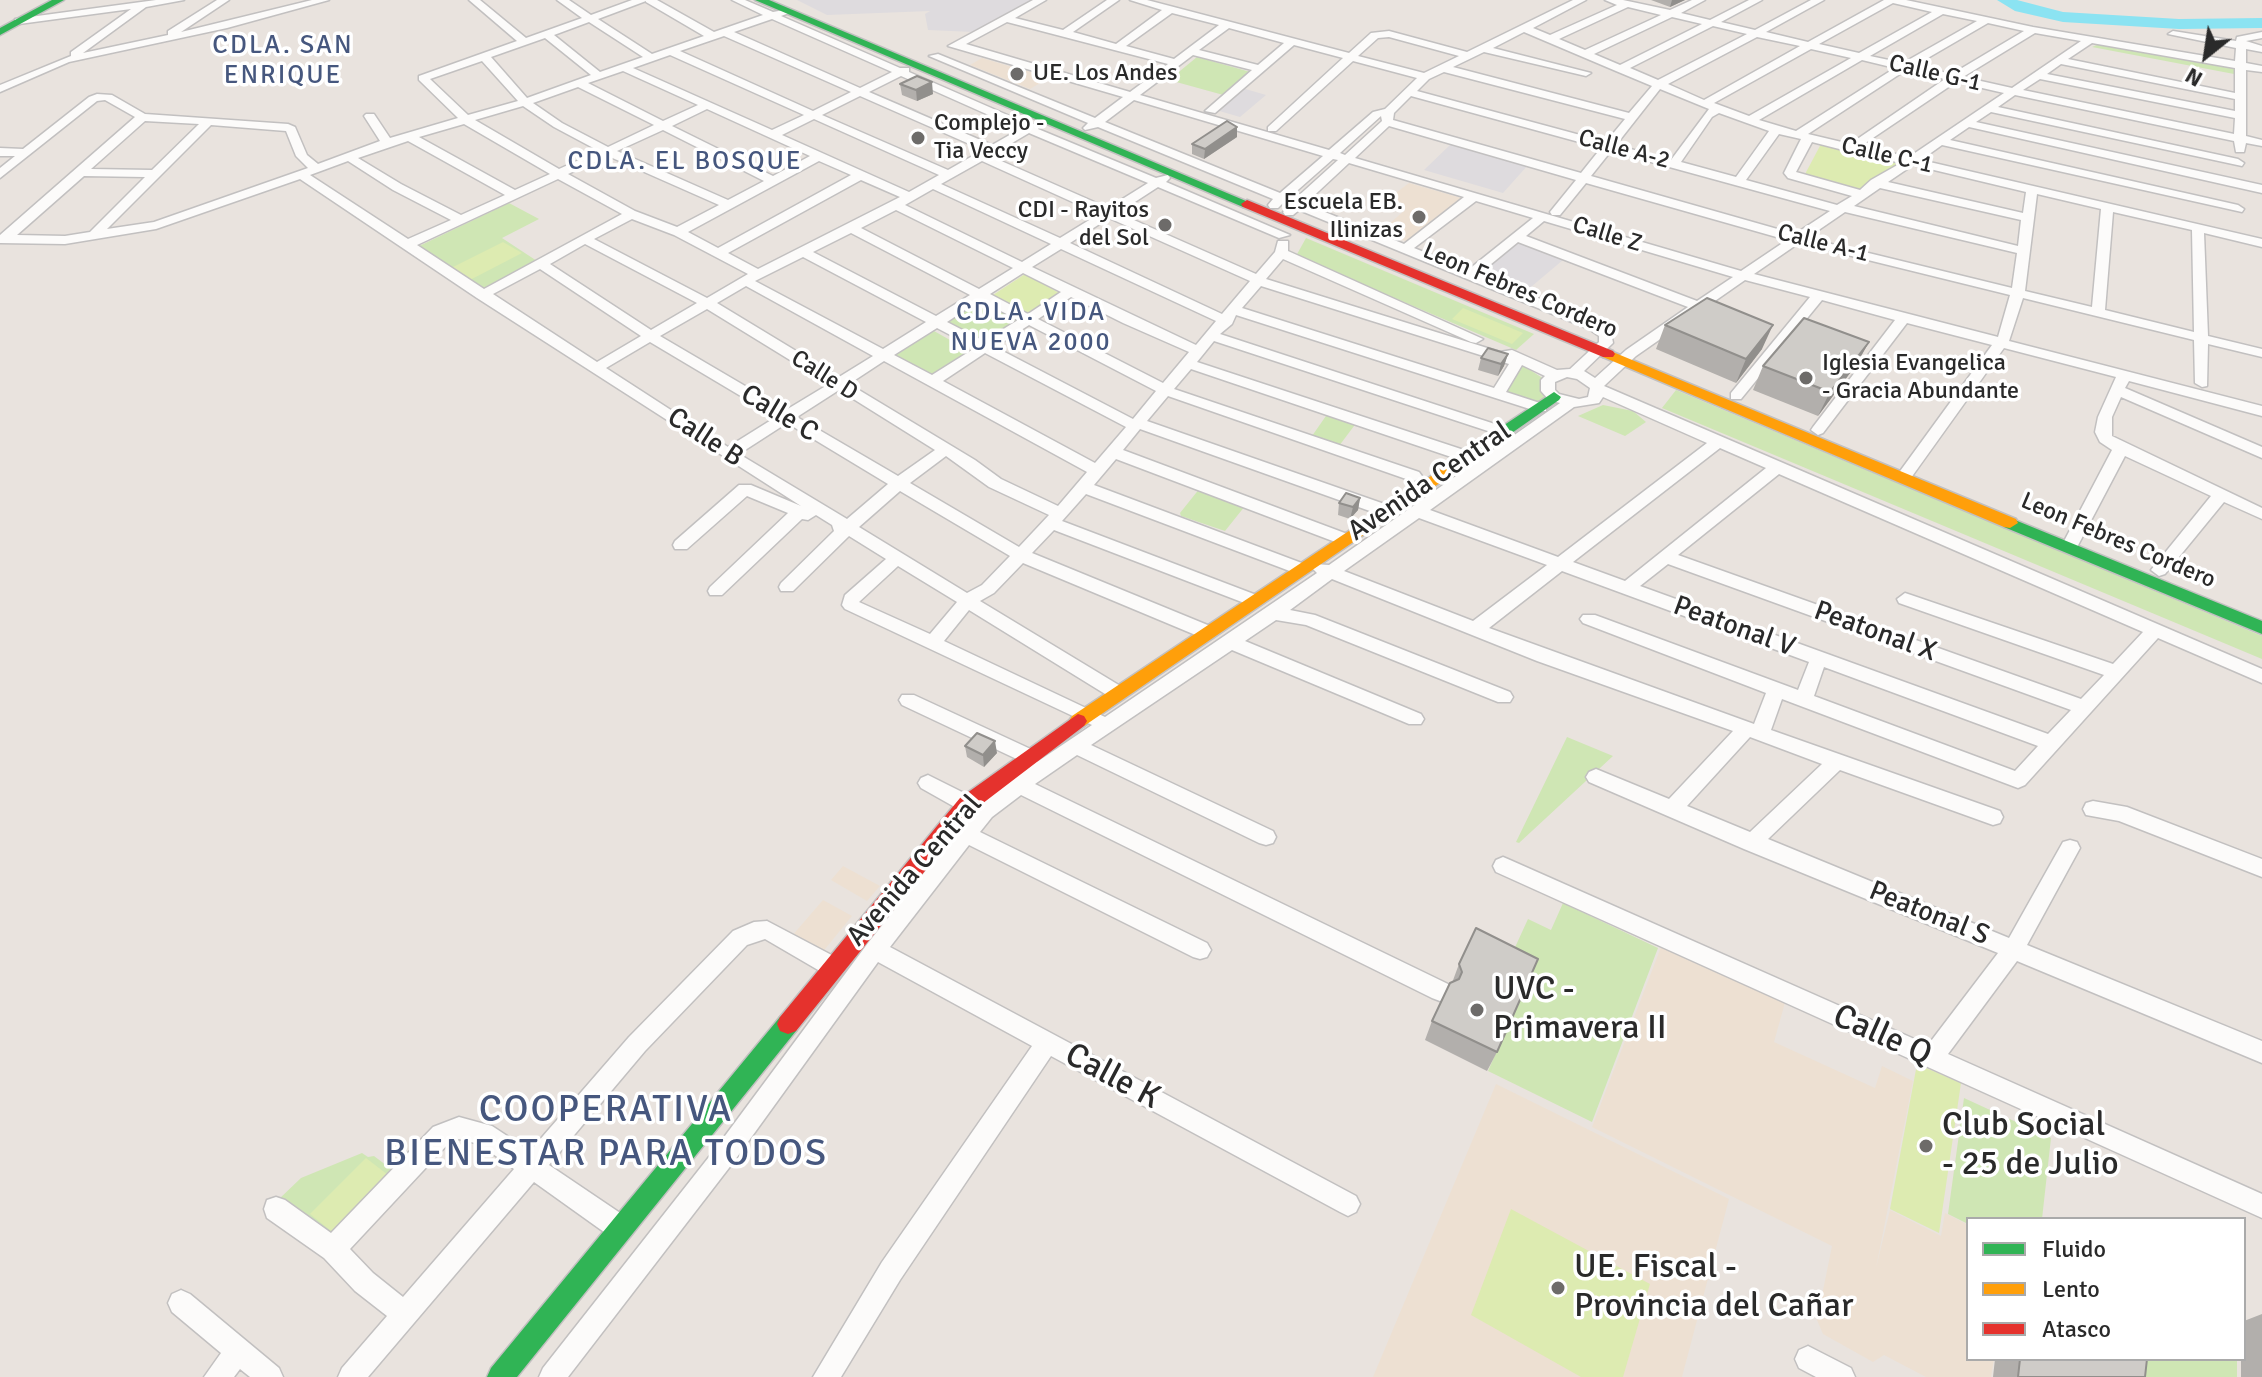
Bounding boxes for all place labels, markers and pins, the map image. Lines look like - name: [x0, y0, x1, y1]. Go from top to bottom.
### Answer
- place label: UE. Los Andes: [1033, 60, 1177, 88]
- marker: UE. Los Andes: [1008, 65, 1026, 83]
- place label: Complejo - Tia Veccy: [934, 110, 1044, 166]
- marker: Complejo - Tia Veccy: [909, 129, 927, 147]
- place label: Escuela EB. Ilinizas: [1284, 189, 1403, 245]
- place label: CDI - Rayitos del Sol: [1018, 197, 1149, 253]
- marker: Escuela EB. Ilinizas: [1410, 208, 1428, 226]
- marker: CDI - Rayitos del Sol: [1156, 216, 1174, 234]
- place label: Iglesia Evangelica - Gracia Abundante: [1822, 350, 2019, 406]
- marker: Iglesia Evangelica - Gracia Abundante: [1797, 369, 1815, 387]
- place label: UVC - Primavera II: [1493, 970, 1667, 1050]
- marker: UVC - Primavera II: [1468, 1001, 1486, 1019]
- place label: Club Social - 25 de Julio: [1942, 1106, 2119, 1186]
- marker: Club Social - 25 de Julio: [1917, 1137, 1935, 1155]
- place label: UE. Fiscal - Provincia del Cañar: [1574, 1248, 1853, 1328]
- marker: UE. Fiscal - Provincia del Cañar: [1549, 1279, 1567, 1297]

